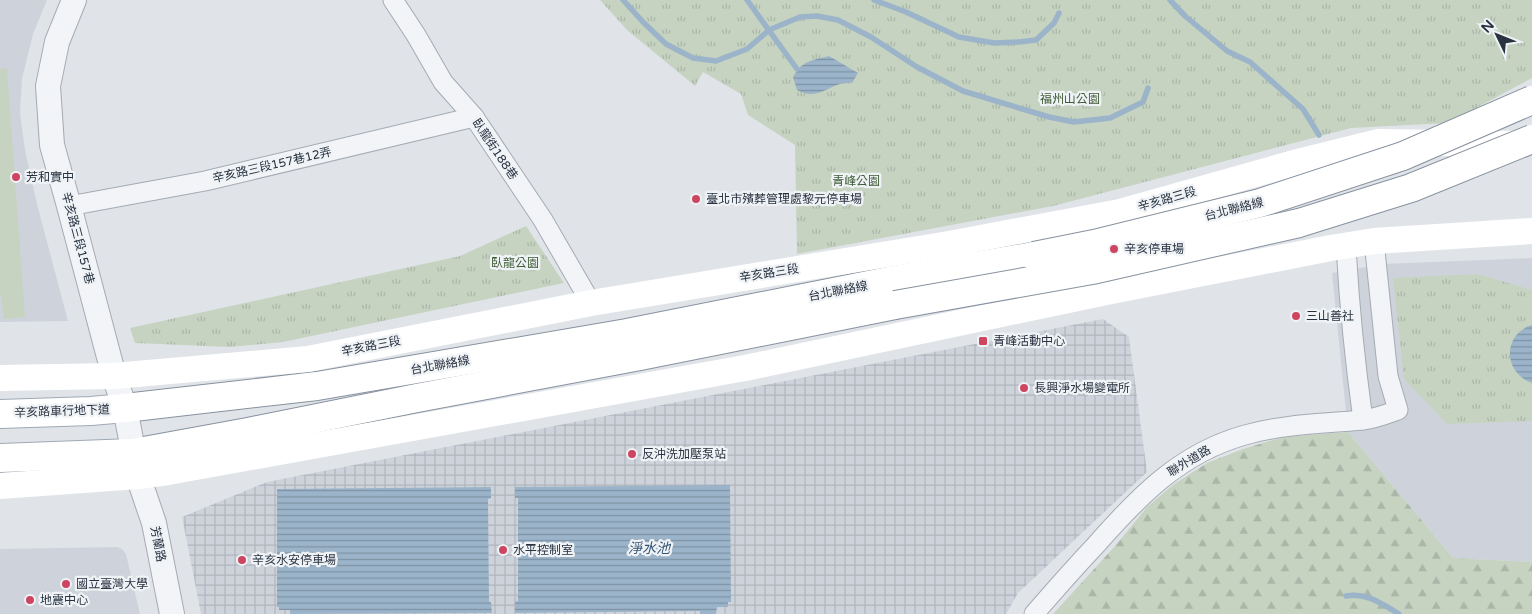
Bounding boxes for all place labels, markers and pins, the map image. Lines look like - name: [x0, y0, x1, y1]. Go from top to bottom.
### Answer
- place label: 芳和實中: [26, 170, 74, 184]
- marker: 芳和實中: [10, 171, 22, 183]
- place label: 臺北市殯葬管理處黎元停車場: [706, 192, 862, 206]
- marker: 臺北市殯葬管理處黎元停車場: [690, 193, 702, 205]
- place label: 辛亥停車場: [1124, 242, 1184, 256]
- marker: 辛亥停車場: [1108, 243, 1120, 255]
- place label: 三山善社: [1306, 309, 1354, 323]
- marker: 三山善社: [1290, 310, 1302, 322]
- place label: 青峰活動中心: [993, 334, 1065, 348]
- marker: 青峰活動中心: [977, 335, 989, 347]
- place label: 長興淨水場變電所: [1034, 381, 1130, 395]
- marker: 長興淨水場變電所: [1018, 382, 1030, 394]
- place label: 反沖洗加壓泵站: [642, 447, 726, 461]
- marker: 反沖洗加壓泵站: [626, 448, 638, 460]
- place label: 水平控制室: [513, 543, 573, 557]
- marker: 水平控制室: [497, 544, 509, 556]
- place label: 辛亥水安停車場: [252, 553, 336, 567]
- marker: 辛亥水安停車場: [236, 554, 248, 566]
- place label: 國立臺灣大學: [76, 577, 148, 591]
- marker: 國立臺灣大學: [60, 578, 72, 590]
- place label: 地震中心: [40, 593, 88, 607]
- marker: 地震中心: [24, 594, 36, 606]

